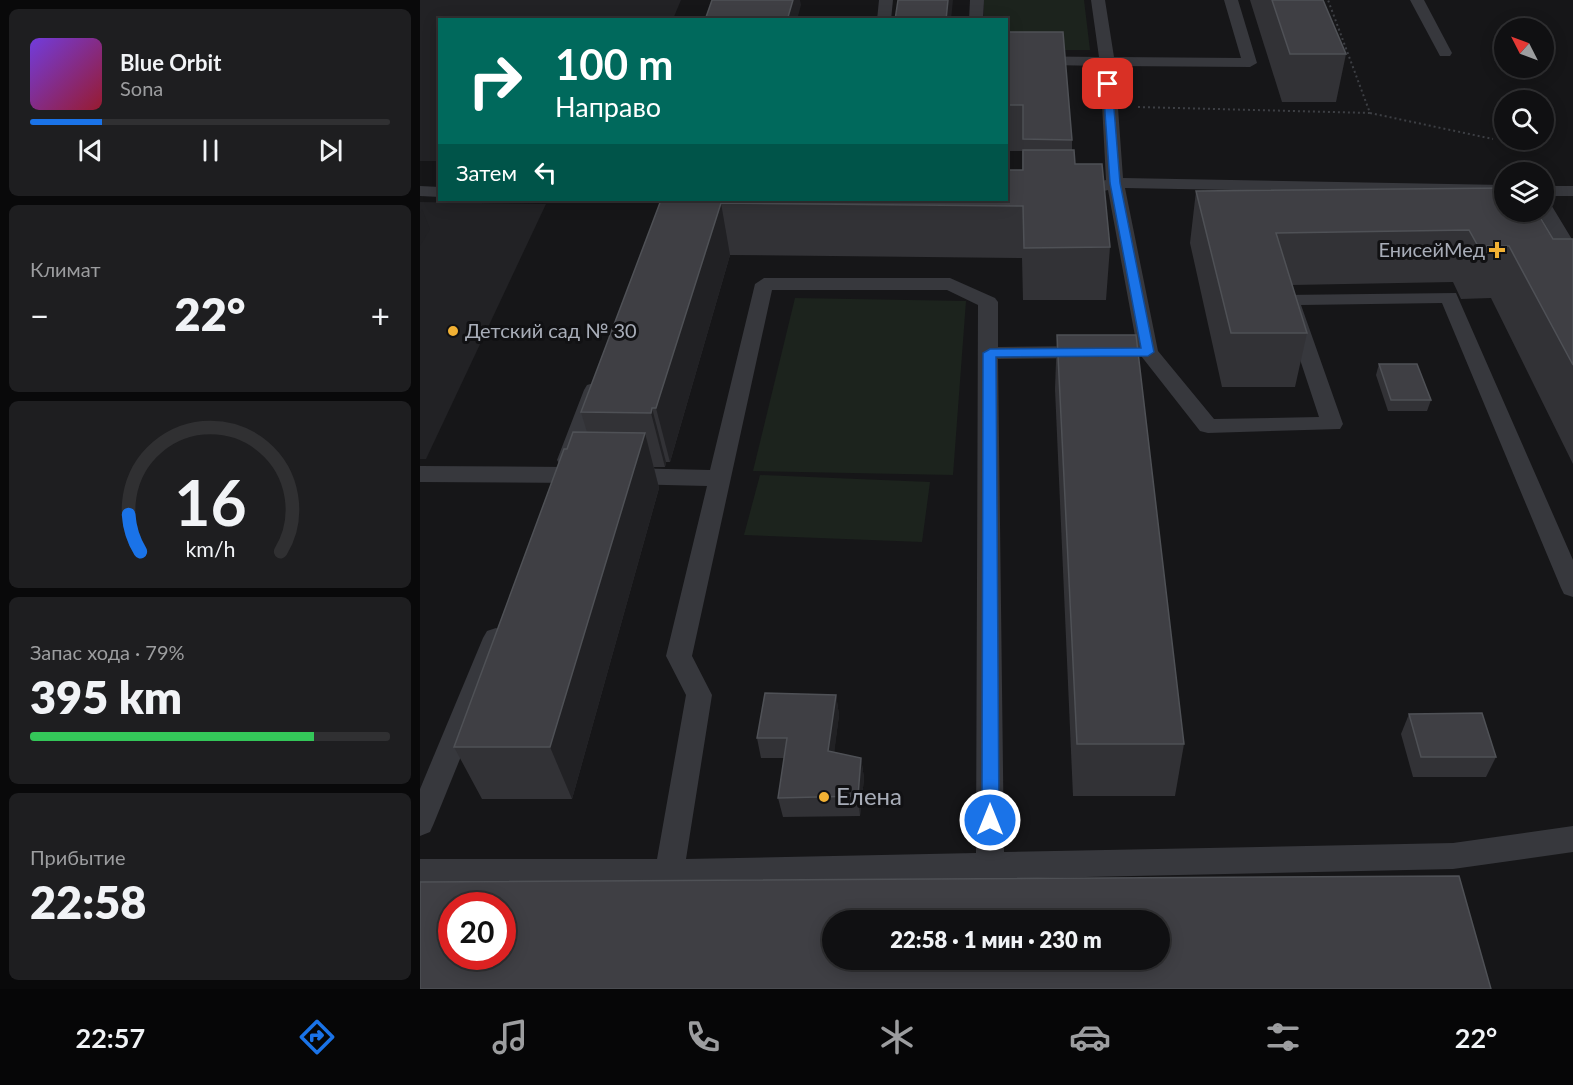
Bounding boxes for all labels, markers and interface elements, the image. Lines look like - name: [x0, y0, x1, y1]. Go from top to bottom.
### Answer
- north arrow: [1494, 18, 1554, 78]
- map controls: [1494, 18, 1554, 222]
- text: 100 m: [555, 39, 673, 89]
- icon: right: [456, 42, 534, 120]
- text: Blue Orbit: [120, 49, 221, 76]
- pin: [1082, 58, 1133, 109]
- icon: arrive: [1091, 67, 1124, 100]
- text: Sona: [120, 76, 163, 100]
- text: Направо: [555, 90, 661, 123]
- button: search: [1494, 90, 1554, 150]
- icon: previous: [74, 134, 107, 167]
- icon: pause: [194, 134, 227, 167]
- icon: next: [314, 134, 347, 167]
- icon: left: [529, 156, 562, 189]
- text: Затем: [456, 159, 517, 186]
- button: layers: [1494, 162, 1554, 222]
- place label: ЕнисейМед: [1378, 237, 1485, 261]
- marker: ЕнисейМед: [1490, 243, 1504, 257]
- text: Климат: [30, 257, 101, 281]
- text: 22°: [175, 287, 245, 341]
- text: −: [30, 295, 49, 335]
- text: +: [371, 295, 390, 335]
- place label: Детский сад № 30: [465, 318, 637, 342]
- marker: Детский сад № 30: [446, 324, 460, 338]
- text: 16: [174, 464, 246, 539]
- text: km/h: [185, 536, 235, 562]
- text: Запас хода · 79%: [30, 640, 185, 664]
- text: 395 km: [30, 670, 182, 724]
- place label: Елена: [836, 781, 902, 810]
- position arrow: [958, 788, 1022, 852]
- marker: Елена: [817, 790, 831, 804]
- text: Прибытие: [30, 845, 126, 869]
- text: 22:58: [30, 875, 146, 929]
- speed limit sign: 20: [438, 892, 516, 970]
- text: 22:58 · 1 мин · 230 m: [890, 926, 1102, 953]
- icon: directions: [296, 1016, 338, 1058]
- icon: music: [489, 1016, 531, 1058]
- icon: phone: [682, 1016, 724, 1058]
- icon: climate: [876, 1016, 918, 1058]
- icon: car: [1069, 1016, 1111, 1058]
- icon: filters: [1262, 1016, 1304, 1058]
- text: 22:57: [76, 1021, 145, 1054]
- text: 22°: [1455, 1021, 1497, 1054]

